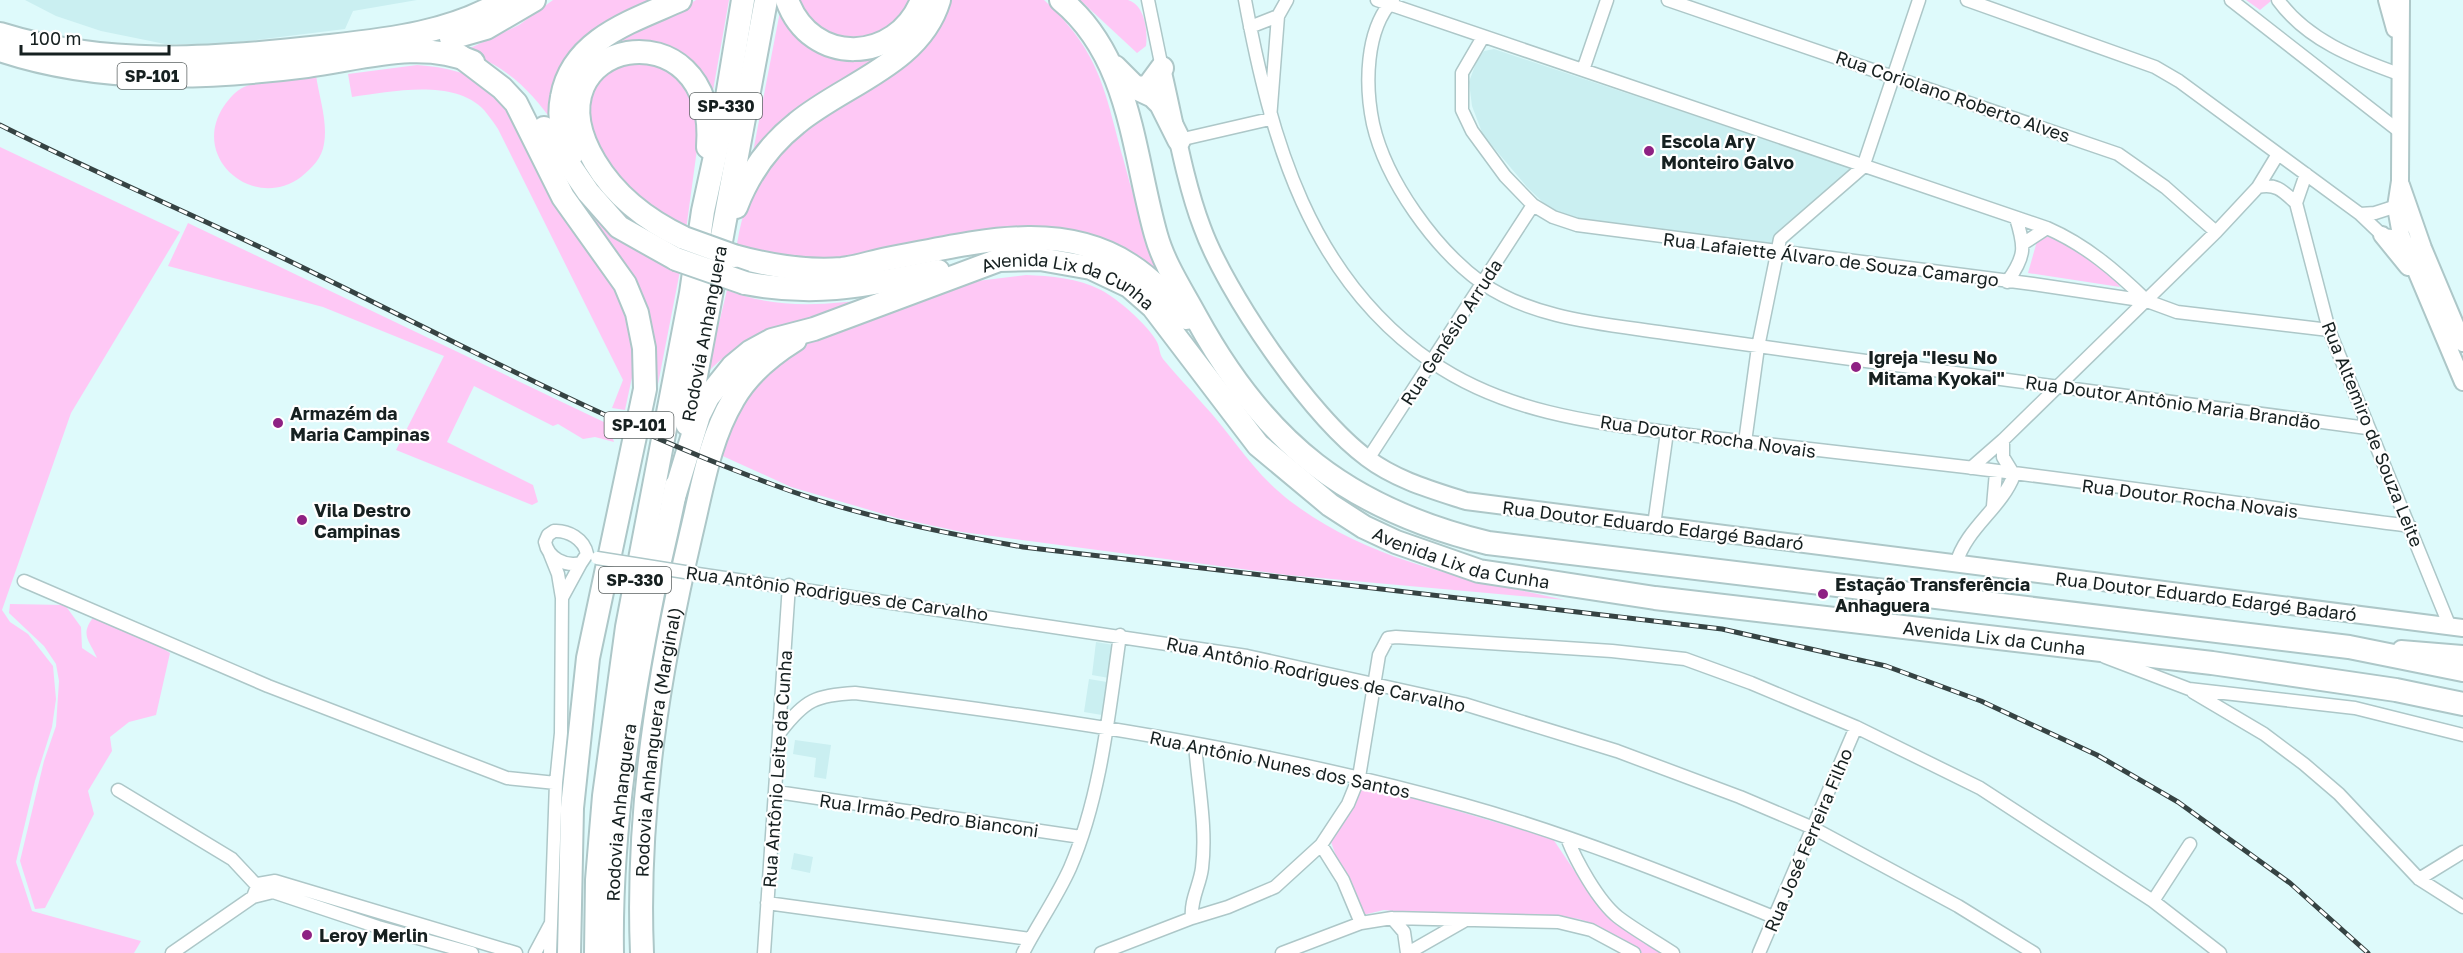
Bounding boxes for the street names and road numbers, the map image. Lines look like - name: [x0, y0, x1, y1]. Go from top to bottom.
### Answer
- street label: Rua Coriolano Roberto Alves: [1833, 45, 2073, 147]
- road number: SP-101: [118, 63, 186, 89]
- road number: SP-330: [690, 93, 762, 119]
- street label: Rua Lafaiette Álvaro de Souza Camargo: [1662, 227, 2000, 291]
- street label: Rodovia Anhanguera: [677, 244, 731, 424]
- street label: Avenida Lix da Cunha: [978, 248, 1159, 314]
- street label: Rua Genésio Arruda: [1395, 255, 1507, 409]
- street label: Rua Altemiro de Souza Leite: [2318, 318, 2428, 550]
- street label: Rua Doutor Antônio Maria Brandão: [2024, 370, 2322, 434]
- street label: Rua Doutor Rocha Novais: [1599, 410, 1817, 462]
- road number: SP-101: [604, 412, 674, 438]
- street label: Rua Doutor Rocha Novais: [2081, 474, 2299, 522]
- street label: Rua Doutor Eduardo Edargé Badaró: [1501, 496, 1805, 554]
- street label: Avenida Lix da Cunha: [1369, 522, 1551, 593]
- street label: Rua Antônio Rodrigues de Carvalho: [684, 561, 990, 625]
- road number: SP-330: [599, 567, 671, 593]
- street label: Rua Doutor Eduardo Edargé Badaró: [2054, 567, 2358, 625]
- street label: Rodovia Anhanguera (Marginal): [630, 605, 686, 878]
- street label: Avenida Lix da Cunha: [1902, 616, 2087, 659]
- street label: Rua Antônio Rodrigues de Carvalho: [1164, 632, 1468, 716]
- street label: Rua Antônio Leite da Cunha: [758, 649, 796, 889]
- street label: Rodovia Anhanguera: [601, 722, 641, 902]
- street label: Rua Antônio Nunes dos Santos: [1148, 726, 1412, 802]
- street label: Rua José Ferreira Filho: [1759, 745, 1857, 935]
- street label: Rua Irmão Pedro Bianconi: [818, 789, 1040, 841]

